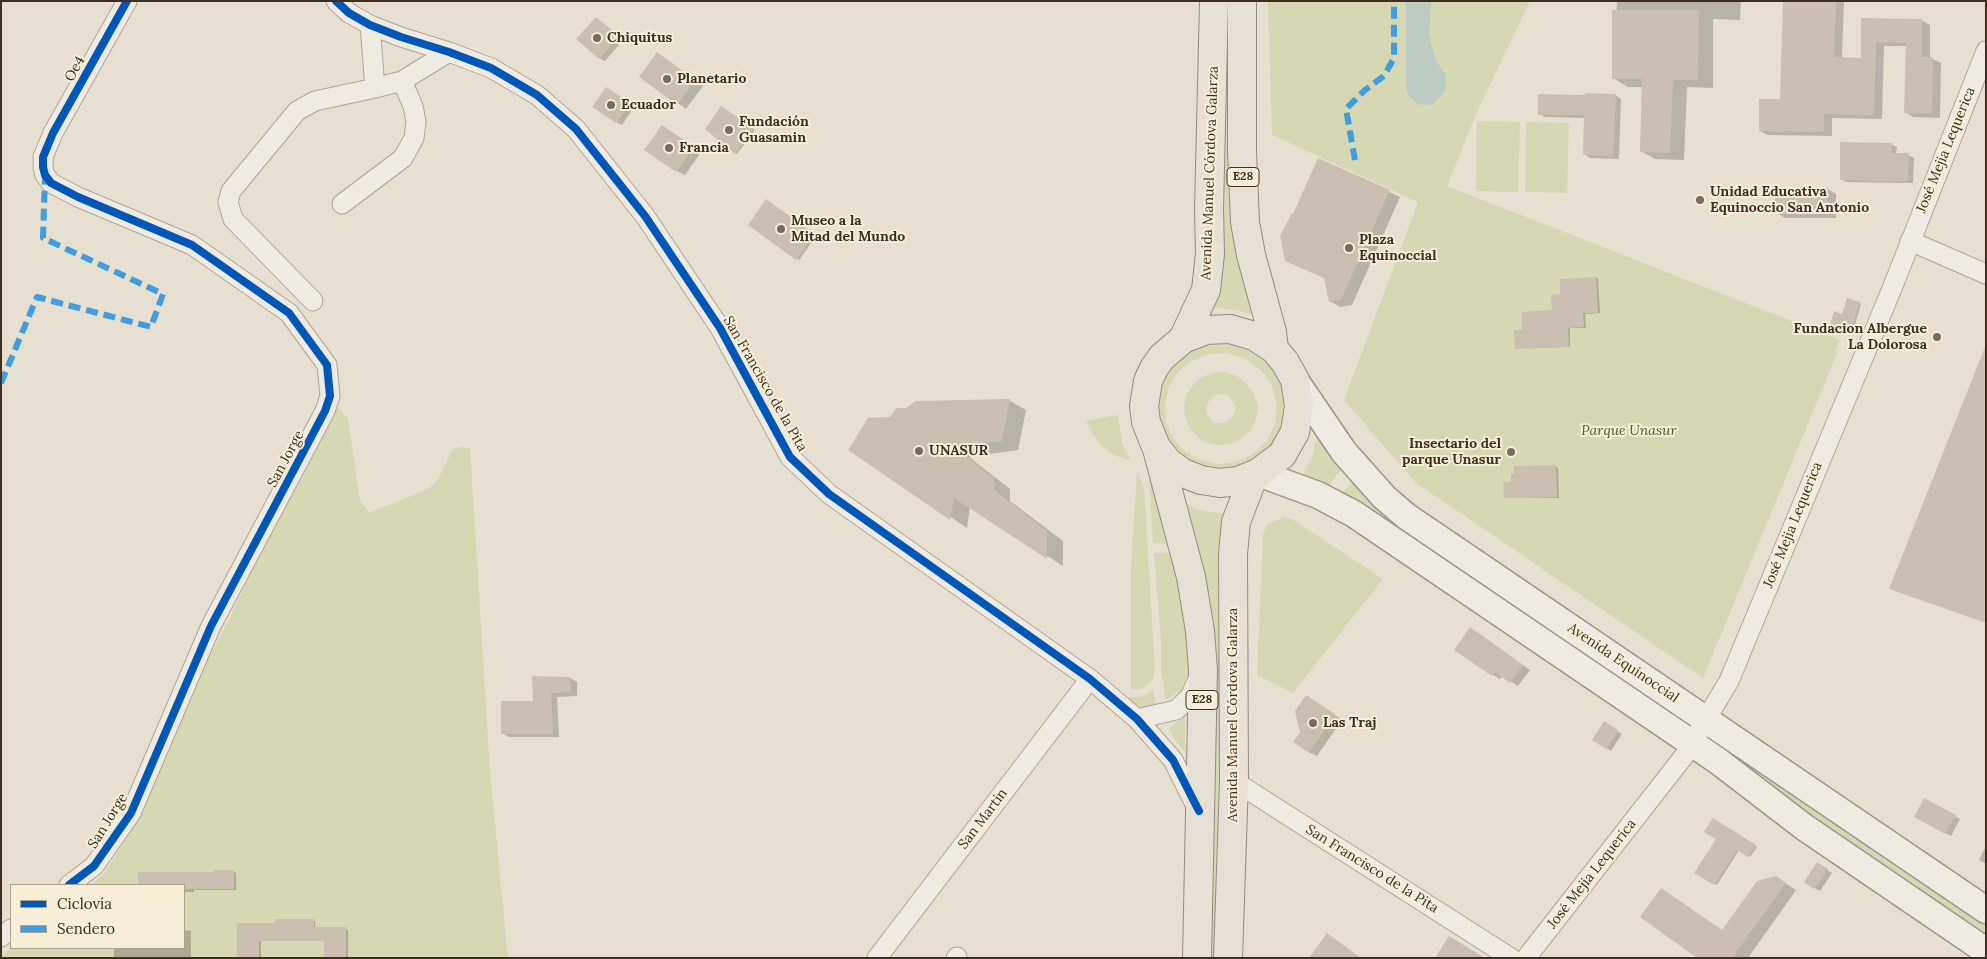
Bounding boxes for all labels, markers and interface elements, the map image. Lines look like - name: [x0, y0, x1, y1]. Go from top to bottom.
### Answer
- place label: Chiquitus: [607, 30, 672, 46]
- marker: Chiquitus: [591, 32, 603, 44]
- street label: Oe4: [61, 53, 89, 85]
- street label: Avenida Manuel Córdova Galarza: [1198, 66, 1222, 280]
- place label: Planetario: [677, 71, 746, 87]
- marker: Planetario: [661, 73, 673, 85]
- street label: José Mejia Lequerica: [1913, 85, 1979, 215]
- place label: Ecuador: [621, 97, 676, 113]
- marker: Ecuador: [605, 99, 617, 111]
- place label: Fundación Guasamin: [739, 114, 809, 146]
- marker: Fundación Guasamin: [723, 124, 735, 136]
- place label: Francia: [679, 140, 729, 156]
- marker: Francia: [663, 142, 675, 154]
- road number: E28: [1227, 168, 1259, 186]
- place label: Unidad Educativa Equinoccio San Antonio: [1710, 184, 1869, 216]
- marker: Unidad Educativa Equinoccio San Antonio: [1694, 194, 1706, 206]
- place label: Museo a la Mitad del Mundo: [791, 213, 905, 246]
- marker: Museo a la Mitad del Mundo: [775, 223, 787, 235]
- place label: Plaza Equinoccial: [1359, 232, 1437, 264]
- marker: Plaza Equinoccial: [1343, 242, 1355, 254]
- street label: San Francisco de la Pita: [719, 313, 811, 455]
- place label: Fundacion Albergue La Dolorosa: [1794, 321, 1927, 354]
- marker: Fundacion Albergue La Dolorosa: [1931, 331, 1943, 343]
- park label: Parque Unasur: [1581, 423, 1677, 439]
- street label: San Jorge: [264, 428, 308, 490]
- place label: Insectario del parque Unasur: [1402, 436, 1501, 468]
- place label: UNASUR: [929, 443, 988, 459]
- marker: UNASUR: [913, 445, 925, 457]
- marker: Insectario del parque Unasur: [1505, 446, 1517, 458]
- street label: José Mejia Lequerica: [1760, 460, 1826, 590]
- street label: Avenida Manuel Córdova Galarza: [1225, 608, 1241, 822]
- street label: Avenida Equinoccial: [1564, 620, 1682, 706]
- road number: E28: [1186, 690, 1218, 710]
- place label: Las Traj: [1323, 715, 1377, 731]
- marker: Las Traj: [1307, 717, 1319, 729]
- street label: San Martin: [955, 785, 1011, 853]
- street label: San Jorge: [84, 790, 132, 852]
- street label: José Mejia Lequerica: [1544, 816, 1640, 932]
- street label: San Francisco de la Pita: [1303, 821, 1441, 917]
- legend: [10, 884, 185, 949]
- text: Ciclovía: [57, 894, 112, 913]
- text: Sendero: [57, 919, 115, 938]

